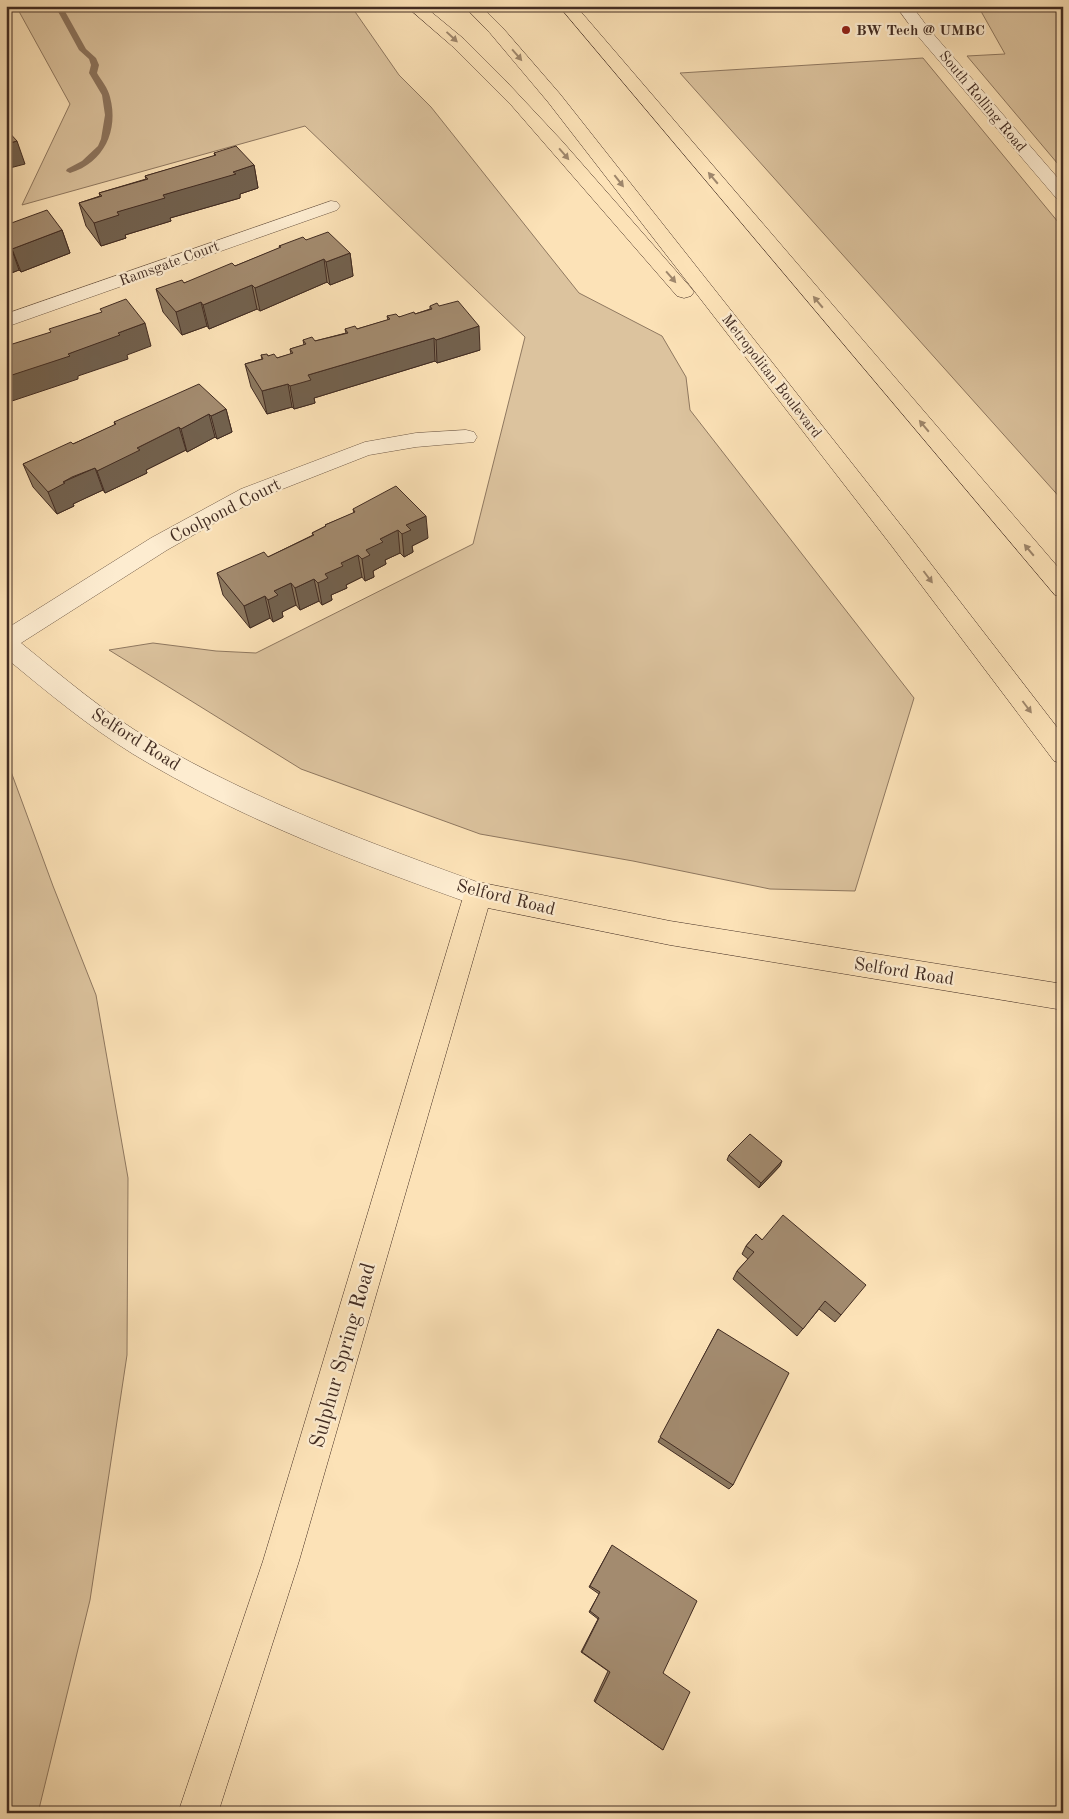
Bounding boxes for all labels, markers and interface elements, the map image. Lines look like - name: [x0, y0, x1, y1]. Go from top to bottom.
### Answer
- marker: BW Tech @ UMBC: [840, 24, 852, 36]
- place label: BW Tech @ UMBC: [856, 24, 985, 39]
- one-way arrow: [445, 31, 457, 43]
- one-way arrow: [511, 48, 523, 60]
- street label: South Rolling Road: [935, 49, 1028, 155]
- one-way arrow: [558, 148, 570, 160]
- one-way arrow: [707, 173, 719, 185]
- one-way arrow: [614, 174, 625, 187]
- street label: Ramsgate Court: [117, 239, 222, 289]
- one-way arrow: [665, 270, 677, 282]
- one-way arrow: [813, 296, 824, 309]
- street label: Metropolitan Boulevard: [718, 312, 824, 442]
- one-way arrow: [918, 419, 929, 432]
- street label: Coolpond Court: [167, 475, 284, 546]
- one-way arrow: [1023, 544, 1035, 556]
- one-way arrow: [923, 570, 933, 584]
- one-way arrow: [1021, 700, 1032, 713]
- street label: Selford Road: [88, 705, 183, 774]
- street label: Selford Road: [455, 877, 557, 919]
- street label: Selford Road: [853, 955, 955, 989]
- street label: Sulphur Spring Road: [307, 1260, 380, 1450]

